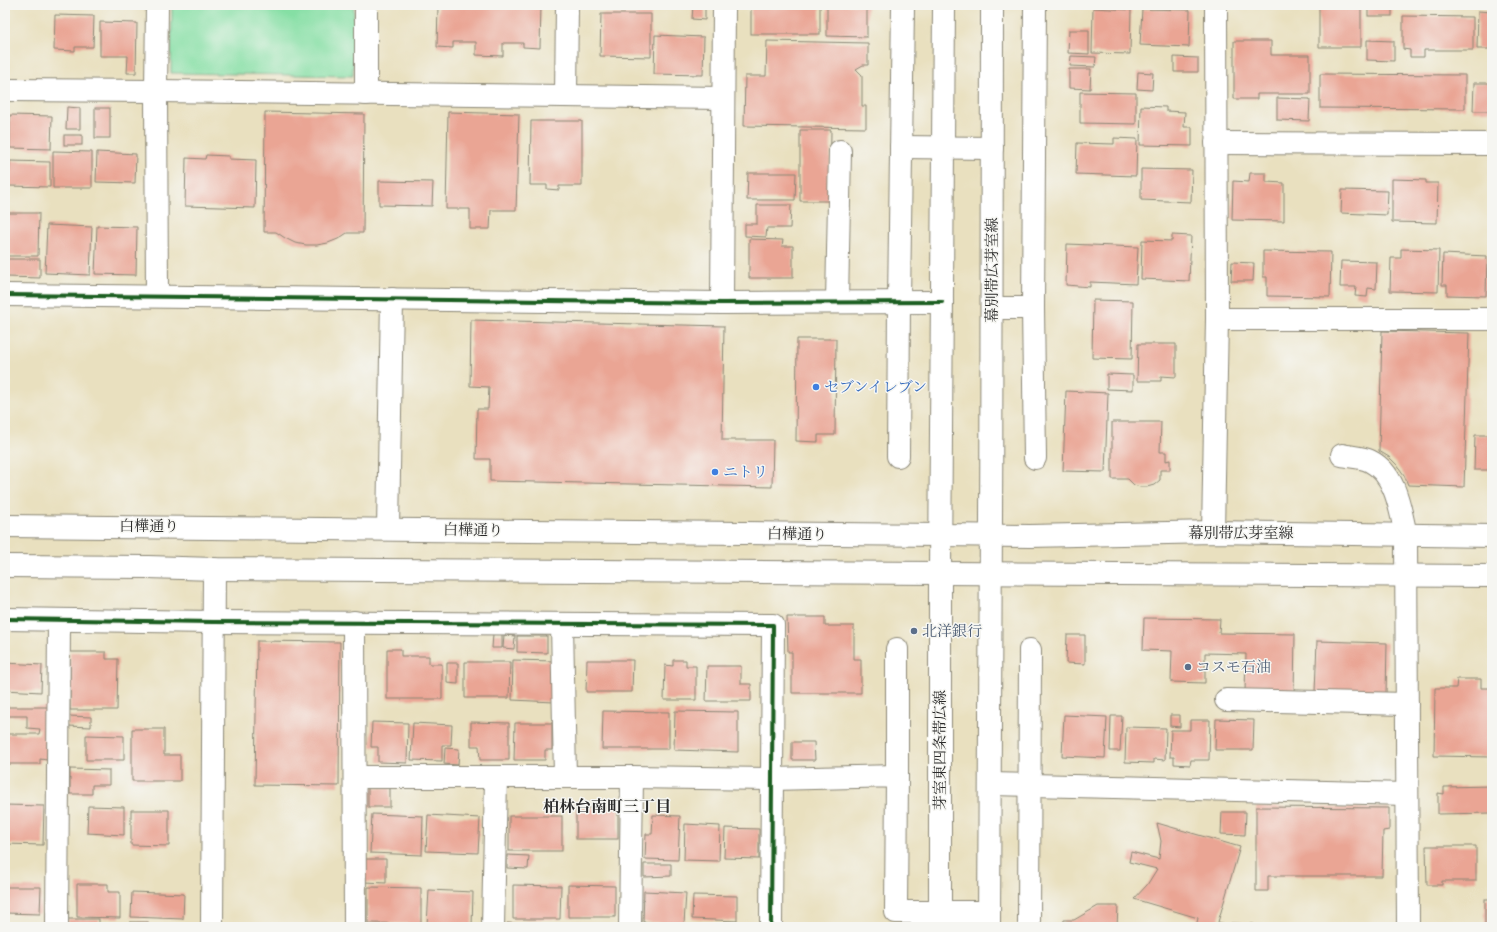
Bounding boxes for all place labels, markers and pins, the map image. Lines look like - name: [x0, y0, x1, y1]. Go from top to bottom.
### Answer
- place label: セブンイレブン: [824, 377, 927, 396]
- marker: セブンイレブン: [811, 382, 821, 392]
- place label: ニトリ: [723, 462, 768, 481]
- marker: ニトリ: [710, 467, 720, 477]
- place label: 北洋銀行: [922, 621, 982, 640]
- marker: 北洋銀行: [909, 626, 919, 636]
- place label: コスモ石油: [1196, 657, 1271, 676]
- marker: コスモ石油: [1183, 662, 1193, 672]

